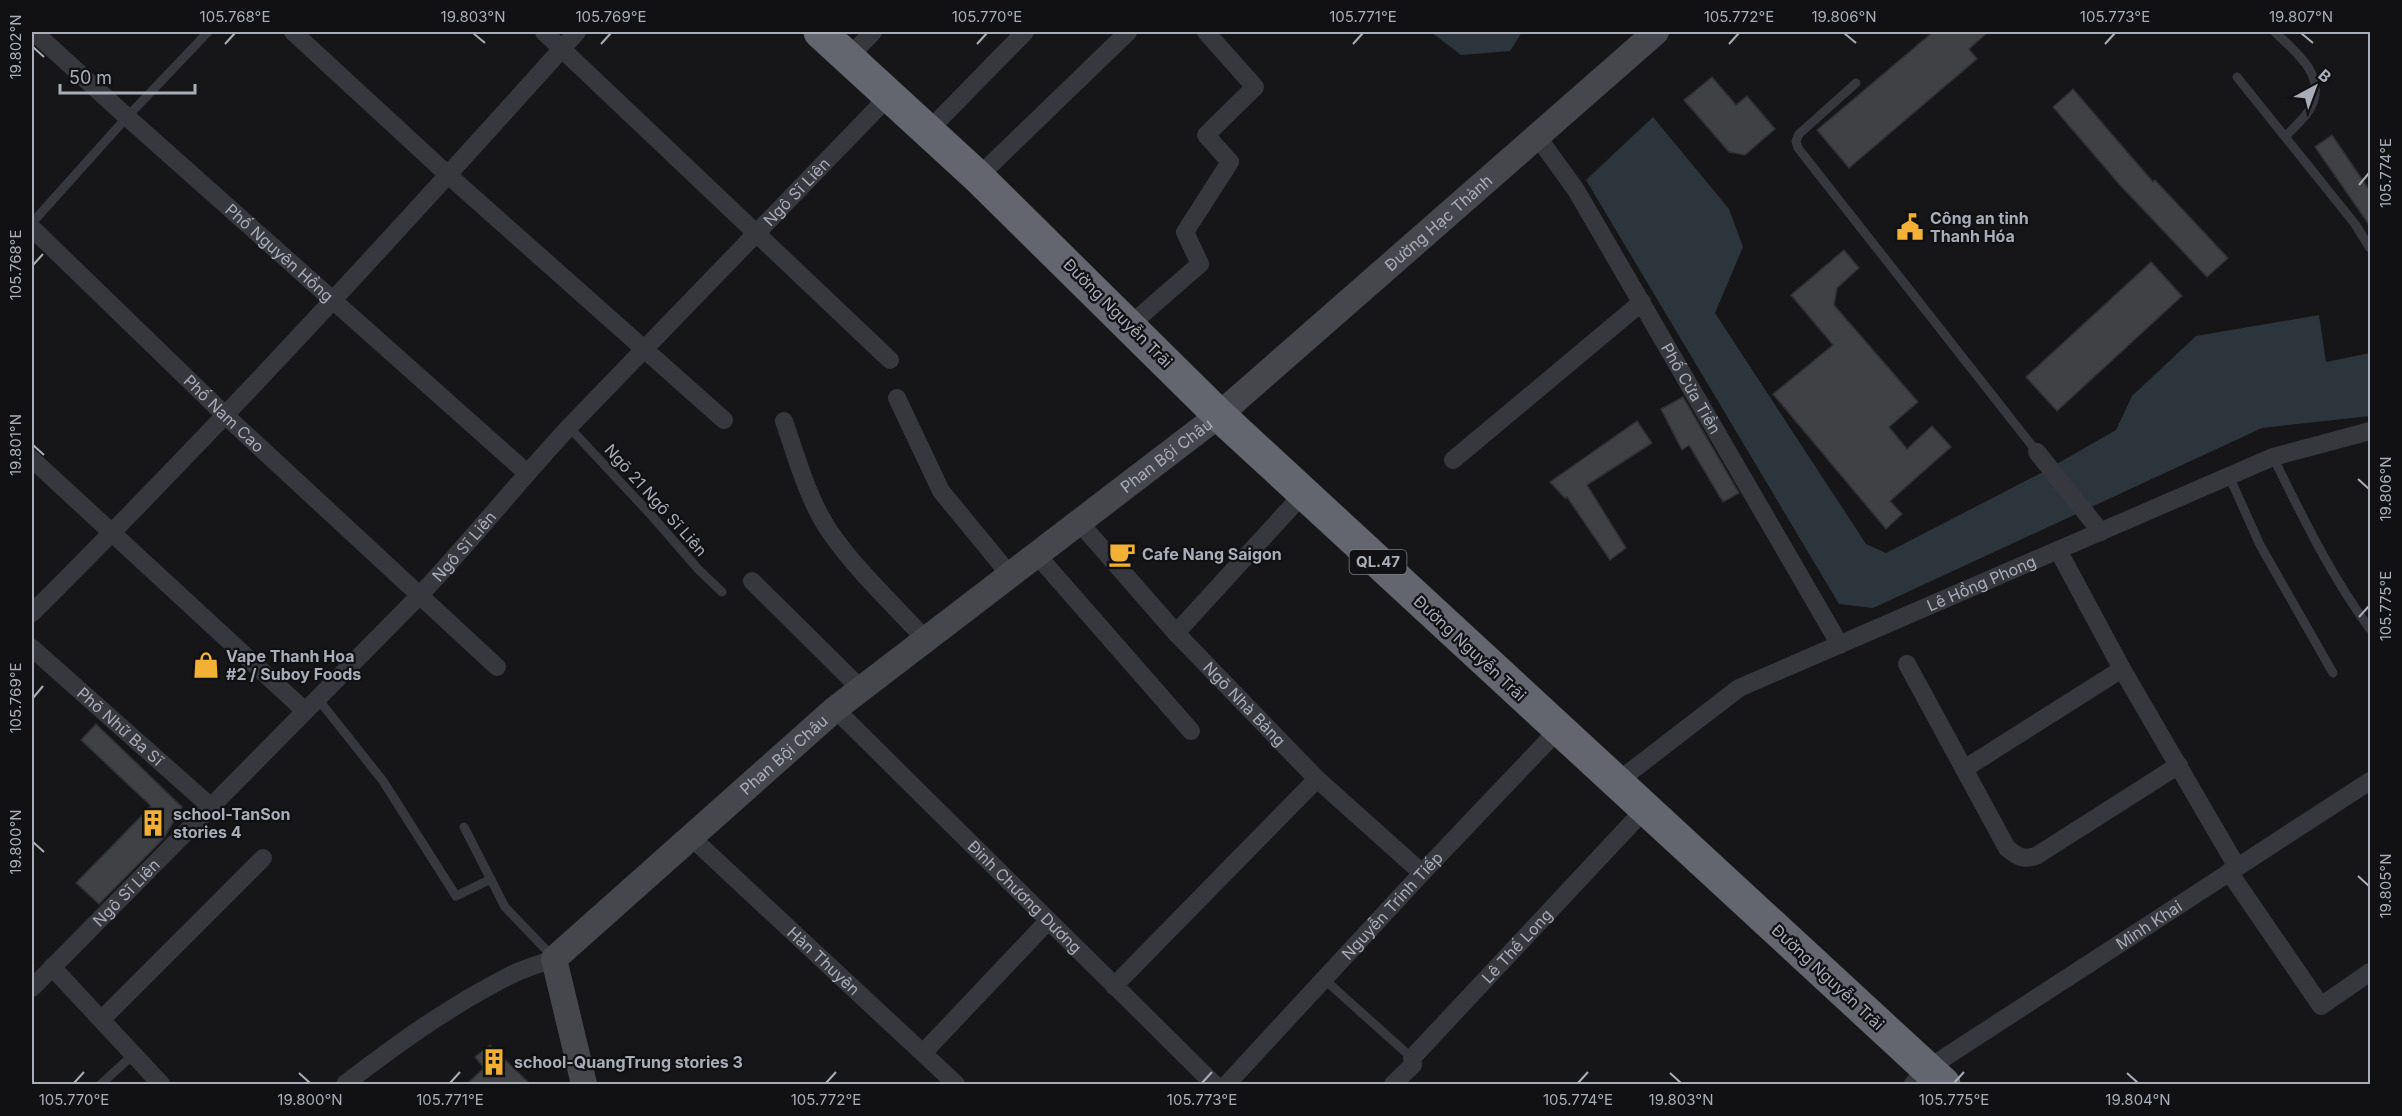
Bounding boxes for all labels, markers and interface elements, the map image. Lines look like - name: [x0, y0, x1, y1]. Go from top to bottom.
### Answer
- text: 105.768°E: [200, 7, 270, 26]
- text: 19.803°N: [441, 7, 505, 26]
- text: 105.769°E: [575, 7, 647, 26]
- text: 105.770°E: [952, 7, 1022, 26]
- text: 105.771°E: [1329, 7, 1397, 26]
- text: 105.772°E: [1704, 7, 1774, 26]
- text: 19.806°N: [1811, 7, 1877, 26]
- text: 105.773°E: [2080, 7, 2150, 26]
- text: 19.807°N: [2269, 7, 2333, 26]
- text: 19.802°N: [6, 14, 25, 80]
- scale bar: [60, 57, 195, 95]
- north arrow: [2285, 57, 2345, 117]
- text: B: [2314, 65, 2335, 87]
- text: 50 m: [69, 67, 112, 88]
- text: 105.774°E: [2376, 138, 2395, 208]
- street label: Ngô Sĩ Liên: [759, 154, 834, 230]
- street label: Đường Hạc Thành: [1380, 170, 1496, 275]
- street label: Phố Nguyên Hồng: [221, 199, 338, 306]
- place label: Công an tỉnh Thanh Hóa: [1930, 208, 2029, 246]
- public building icon: Công an tỉnh Thanh Hóa: [1895, 212, 1925, 242]
- text: 105.768°E: [6, 230, 25, 300]
- street label: Đường Nguyễn Trãi: [1059, 254, 1177, 372]
- street label: Phố Cửa Tiền: [1657, 339, 1725, 437]
- street label: Phố Nam Cao: [180, 371, 269, 456]
- text: 19.801°N: [6, 414, 25, 476]
- street label: Phan Bội Châu: [1116, 414, 1216, 497]
- street label: Ngõ 21 Ngô Sĩ Liên: [600, 440, 712, 560]
- text: 19.806°N: [2376, 456, 2395, 522]
- street label: Ngô Sĩ Liên: [428, 507, 500, 585]
- cafe icon: Cafe Nang Saigon: [1107, 539, 1137, 569]
- place label: Cafe Nang Saigon: [1142, 544, 1282, 564]
- road number: QL.47: [1350, 550, 1406, 574]
- street label: Lê Hồng Phong: [1924, 551, 2039, 616]
- text: 105.775°E: [2376, 571, 2395, 641]
- street label: Đường Nguyễn Trãi: [1410, 591, 1530, 705]
- place label: Vape Thanh Hoa #2 / Suboy Foods: [226, 646, 361, 684]
- shop icon: Vape Thanh Hoa #2 / Suboy Foods: [191, 650, 221, 680]
- street label: Ngõ Nhà Bảng: [1199, 658, 1290, 750]
- text: 105.769°E: [6, 662, 25, 734]
- street label: Phõ Nhữ Ba Sĩ: [73, 683, 168, 771]
- street label: Phan Bội Châu: [736, 710, 832, 799]
- place label: school-TanSon stories 4: [173, 804, 291, 842]
- building icon: school-TanSon stories 4: [138, 808, 168, 838]
- text: 19.800°N: [6, 809, 25, 875]
- street label: Đinh Chương Dương: [964, 836, 1086, 958]
- street label: Nguyễn Trinh Tiếp: [1337, 848, 1447, 964]
- text: 19.805°N: [2376, 853, 2395, 919]
- street label: Ngô Sĩ Liên: [88, 855, 164, 931]
- street label: Minh Khai: [2112, 896, 2186, 954]
- street label: Lê Thế Long: [1477, 905, 1556, 987]
- street label: Đường Nguyễn Trãi: [1768, 920, 1888, 1034]
- street label: Hàn Thuyên: [783, 922, 864, 999]
- building icon: school-QuangTrung stories 3: [479, 1047, 509, 1077]
- place label: school-QuangTrung stories 3: [514, 1052, 743, 1072]
- text: 105.770°E: [39, 1090, 109, 1109]
- text: 19.800°N: [277, 1090, 343, 1109]
- text: 105.771°E: [416, 1090, 484, 1109]
- text: 105.772°E: [791, 1090, 861, 1109]
- text: 105.773°E: [1167, 1090, 1237, 1109]
- text: 105.774°E: [1543, 1090, 1613, 1109]
- text: 19.803°N: [1649, 1090, 1713, 1109]
- text: 105.775°E: [1919, 1090, 1989, 1109]
- text: 19.804°N: [2105, 1090, 2171, 1109]

